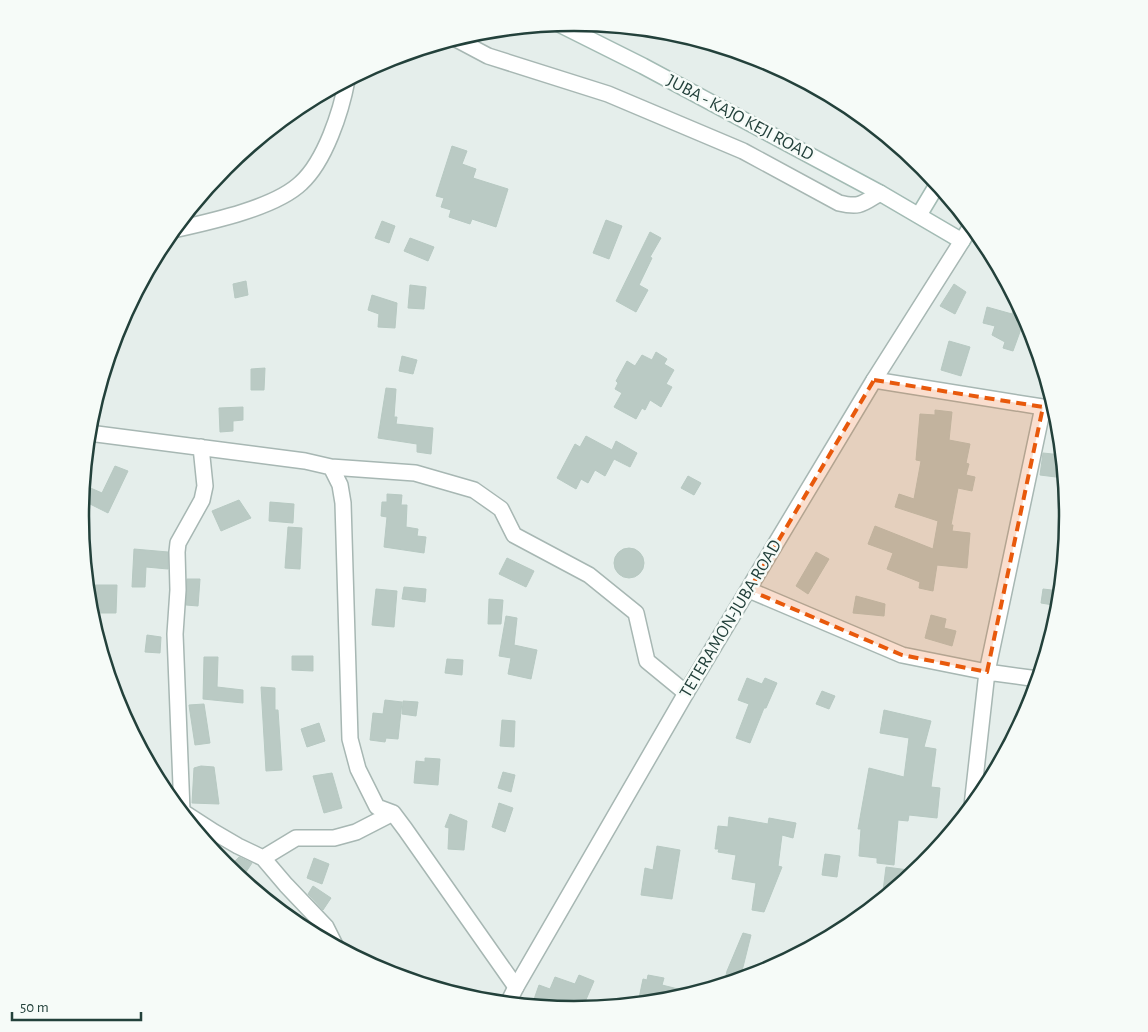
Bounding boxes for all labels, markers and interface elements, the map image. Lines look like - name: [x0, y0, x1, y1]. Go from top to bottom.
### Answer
- street label: JUBA - KAJO KEJI ROAD: [664, 72, 816, 164]
- street label: TETERAMON-JUBA ROAD: [677, 537, 785, 701]
- scale bar: [12, 990, 141, 1022]
- text: 50 m: [20, 1000, 49, 1015]

